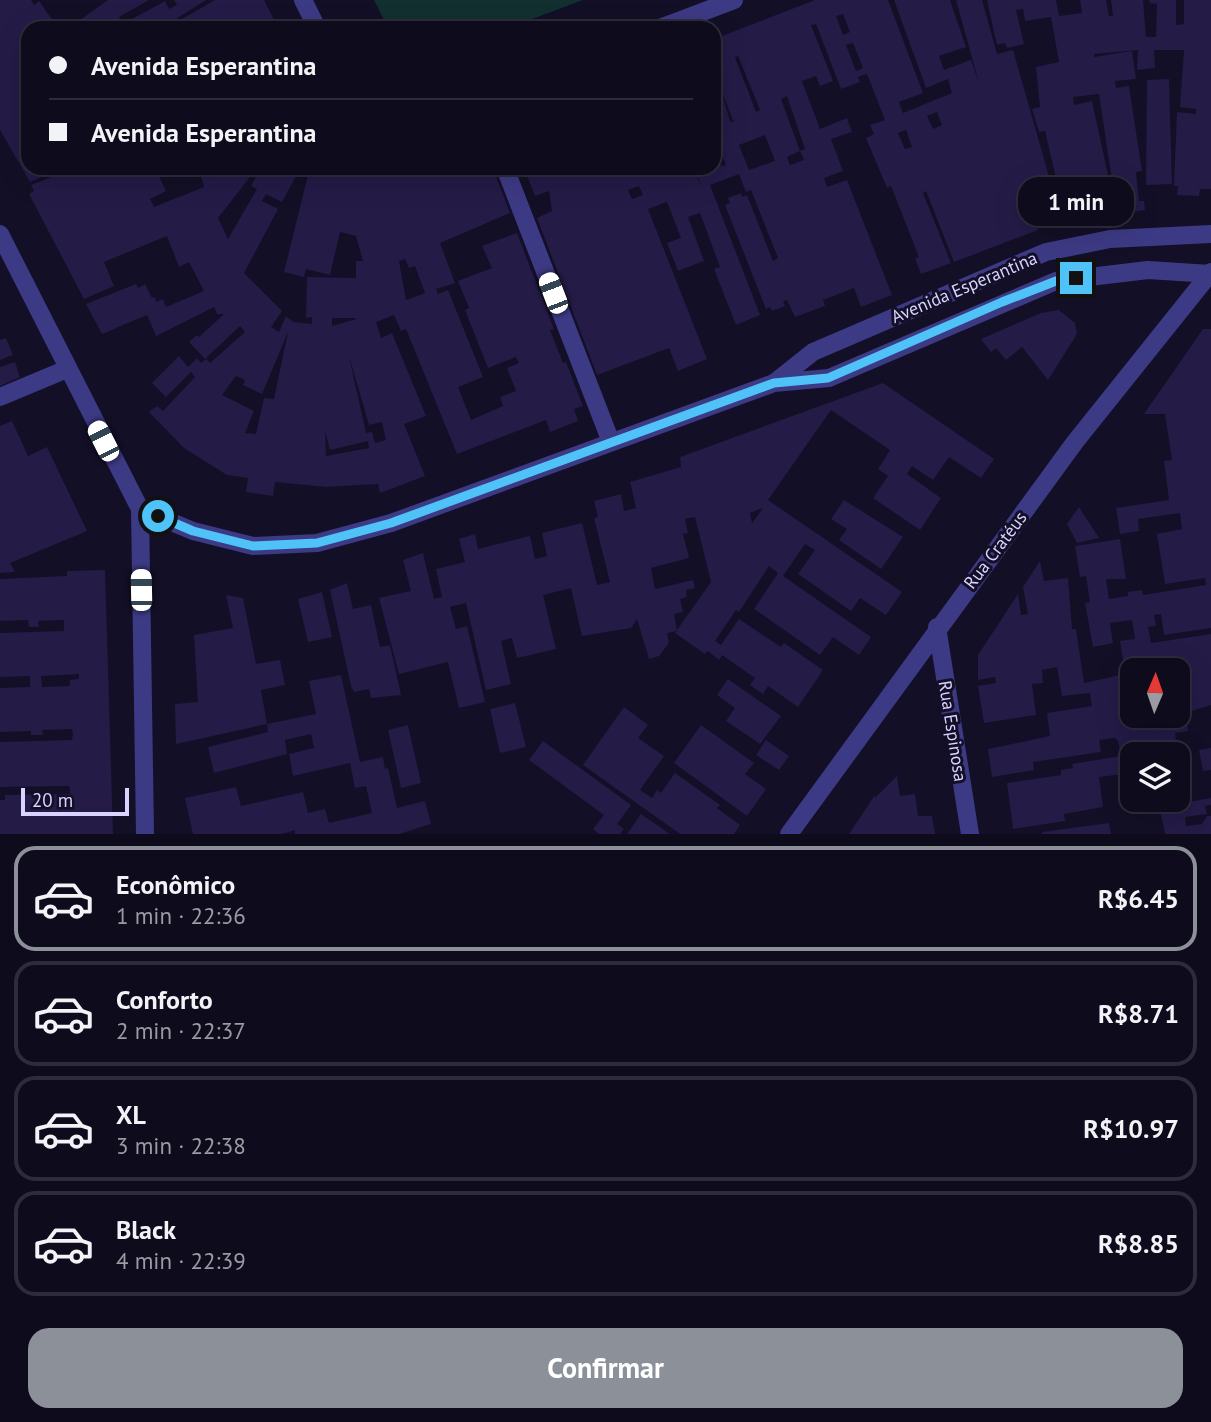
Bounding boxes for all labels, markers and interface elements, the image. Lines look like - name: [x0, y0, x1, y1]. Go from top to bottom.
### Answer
- text: Avenida Esperantina: [91, 49, 317, 82]
- text: Avenida Esperantina: [91, 116, 317, 149]
- callout: 1 min: [1018, 176, 1134, 226]
- text: 1 min: [1048, 187, 1104, 216]
- street label: Avenida Esperantina: [888, 246, 1040, 328]
- route end: [1060, 262, 1092, 294]
- car: [536, 270, 571, 316]
- car: [85, 418, 122, 464]
- route start: [142, 500, 174, 532]
- street label: Rua Cratéus: [958, 507, 1032, 593]
- car: [131, 569, 152, 611]
- north arrow: [1120, 658, 1190, 728]
- map controls: [1120, 658, 1190, 812]
- street label: Rua Espinosa: [934, 679, 972, 783]
- button: layers: [1120, 742, 1190, 812]
- scale bar: [21, 785, 130, 817]
- text: 20 m: [32, 788, 73, 812]
- icon: car: [32, 867, 95, 930]
- text: Econômico: [116, 868, 235, 901]
- text: R$6.45: [1098, 882, 1179, 915]
- text: 1 min · 22:36: [116, 901, 246, 930]
- icon: car: [32, 982, 95, 1045]
- text: Conforto: [116, 983, 213, 1016]
- text: R$8.71: [1098, 997, 1179, 1030]
- text: 2 min · 22:37: [116, 1016, 246, 1045]
- icon: car: [32, 1097, 95, 1160]
- text: XL: [116, 1098, 146, 1131]
- text: R$10.97: [1083, 1112, 1179, 1145]
- text: 3 min · 22:38: [116, 1131, 246, 1160]
- icon: car: [32, 1212, 95, 1275]
- text: Black: [116, 1213, 176, 1246]
- text: R$8.85: [1098, 1227, 1179, 1260]
- text: 4 min · 22:39: [116, 1246, 246, 1275]
- button: Confirmar: [28, 1328, 1183, 1408]

